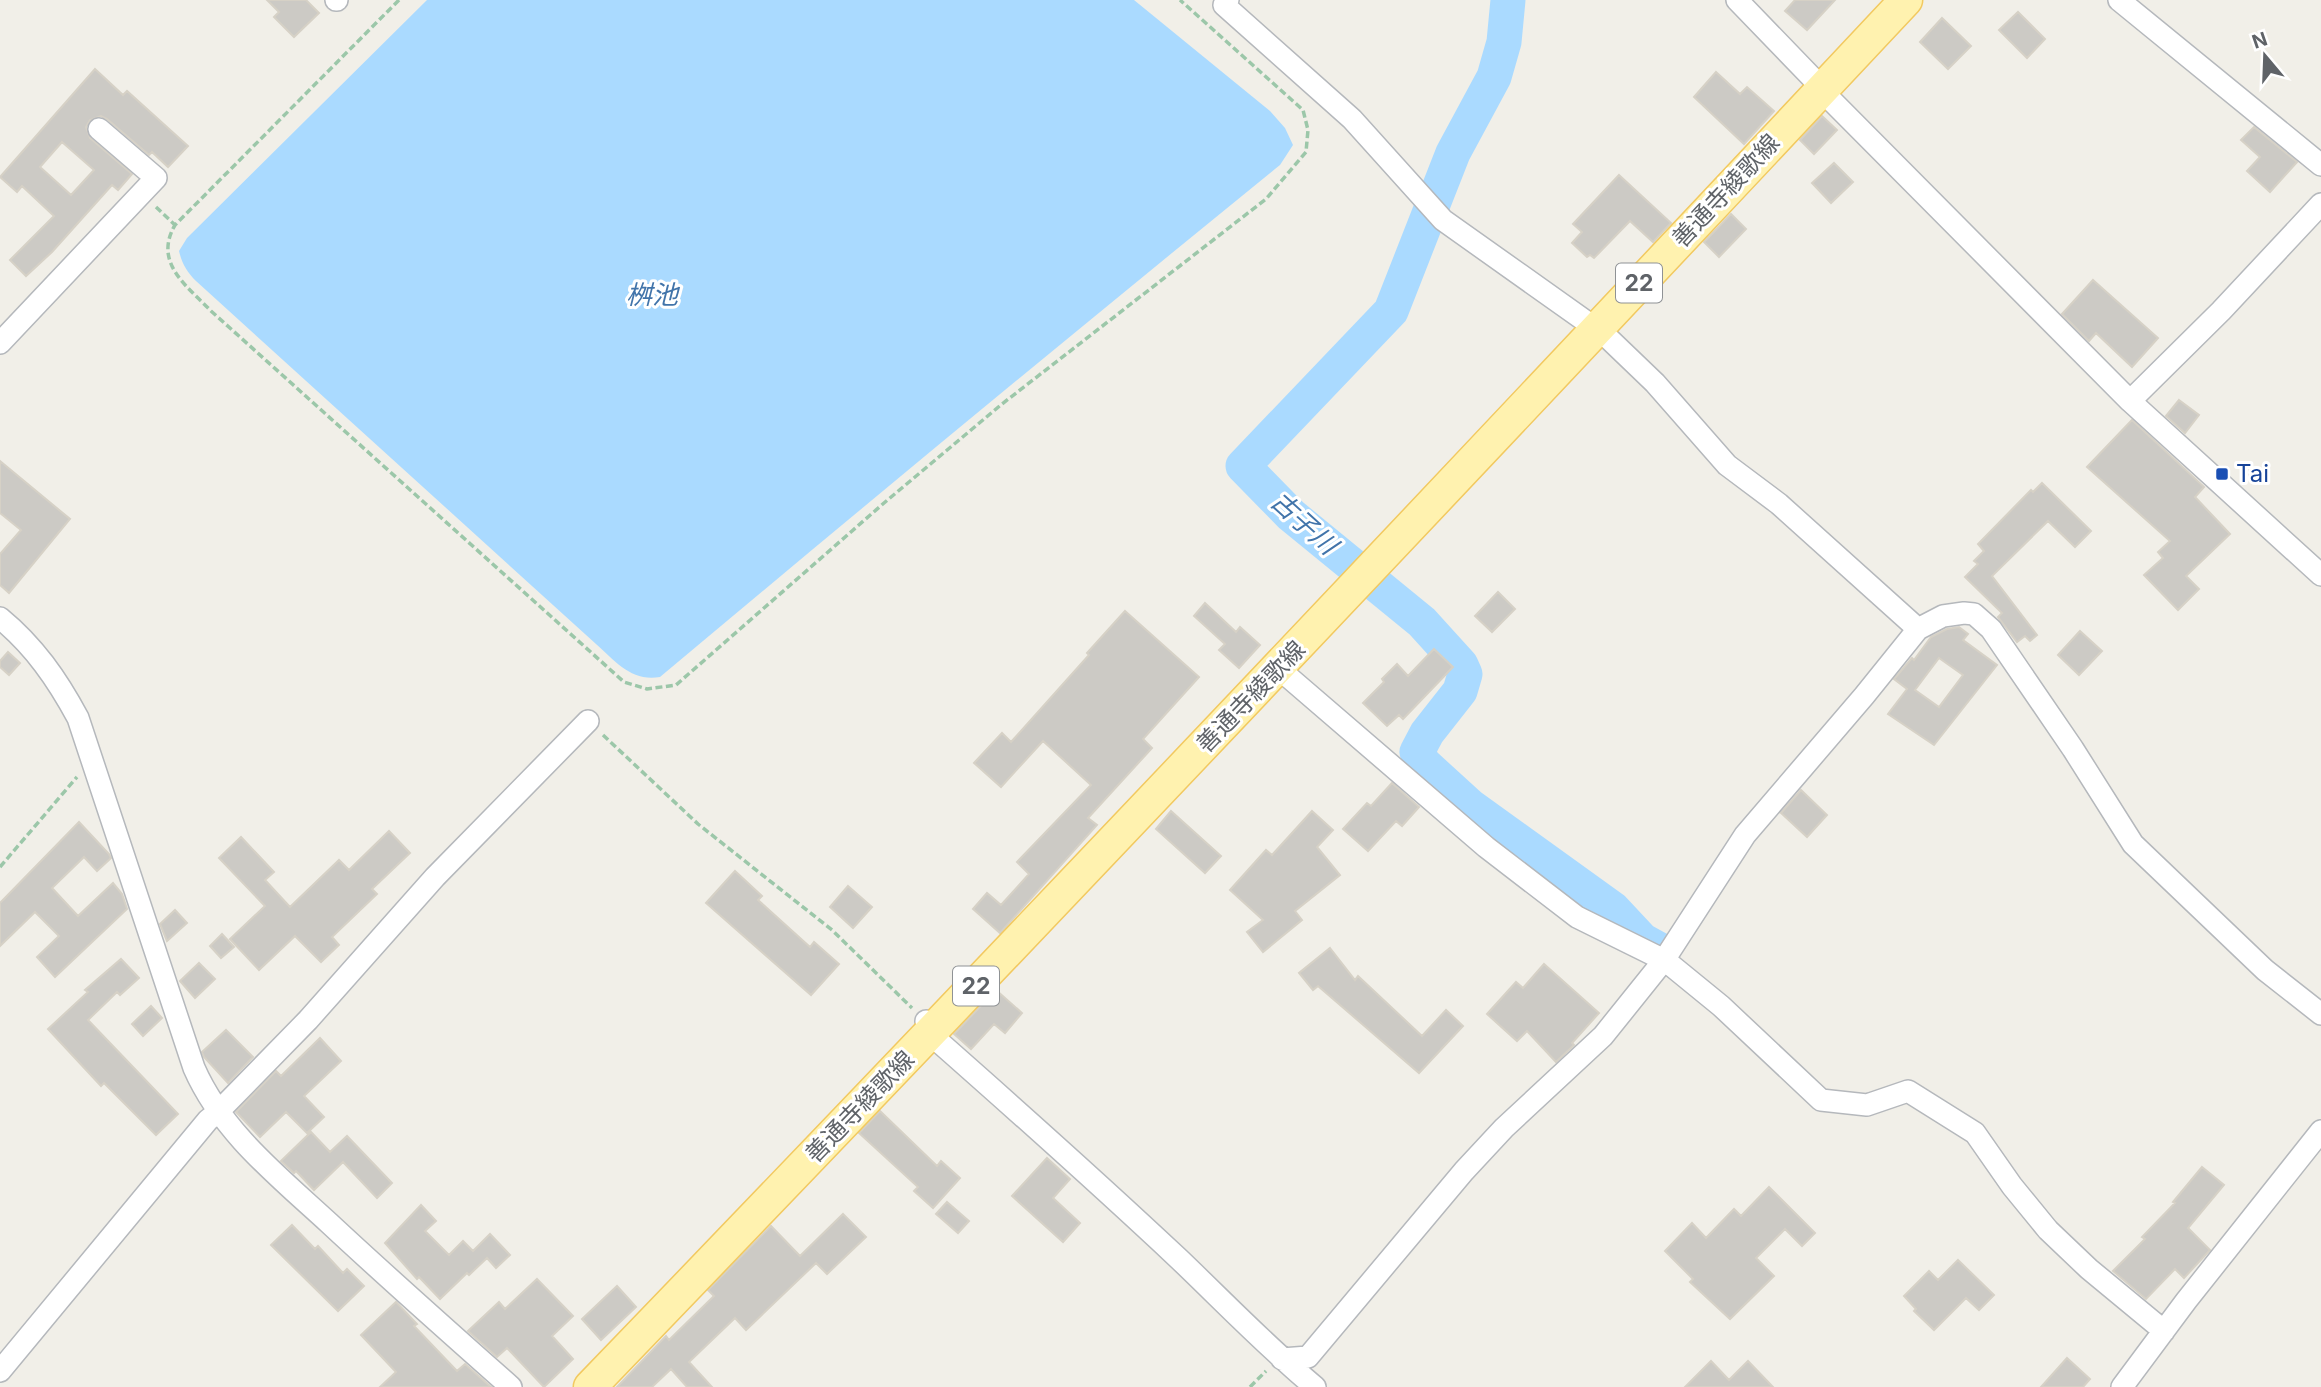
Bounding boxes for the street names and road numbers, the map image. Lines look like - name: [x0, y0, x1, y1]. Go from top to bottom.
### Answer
- street label: 善通寺綾歌線: [1666, 128, 1785, 253]
- road number: 22: [1616, 264, 1662, 302]
- street label: 善通寺綾歌線: [1190, 635, 1311, 759]
- road number: 22: [953, 967, 999, 1006]
- street label: 善通寺綾歌線: [799, 1045, 920, 1169]

